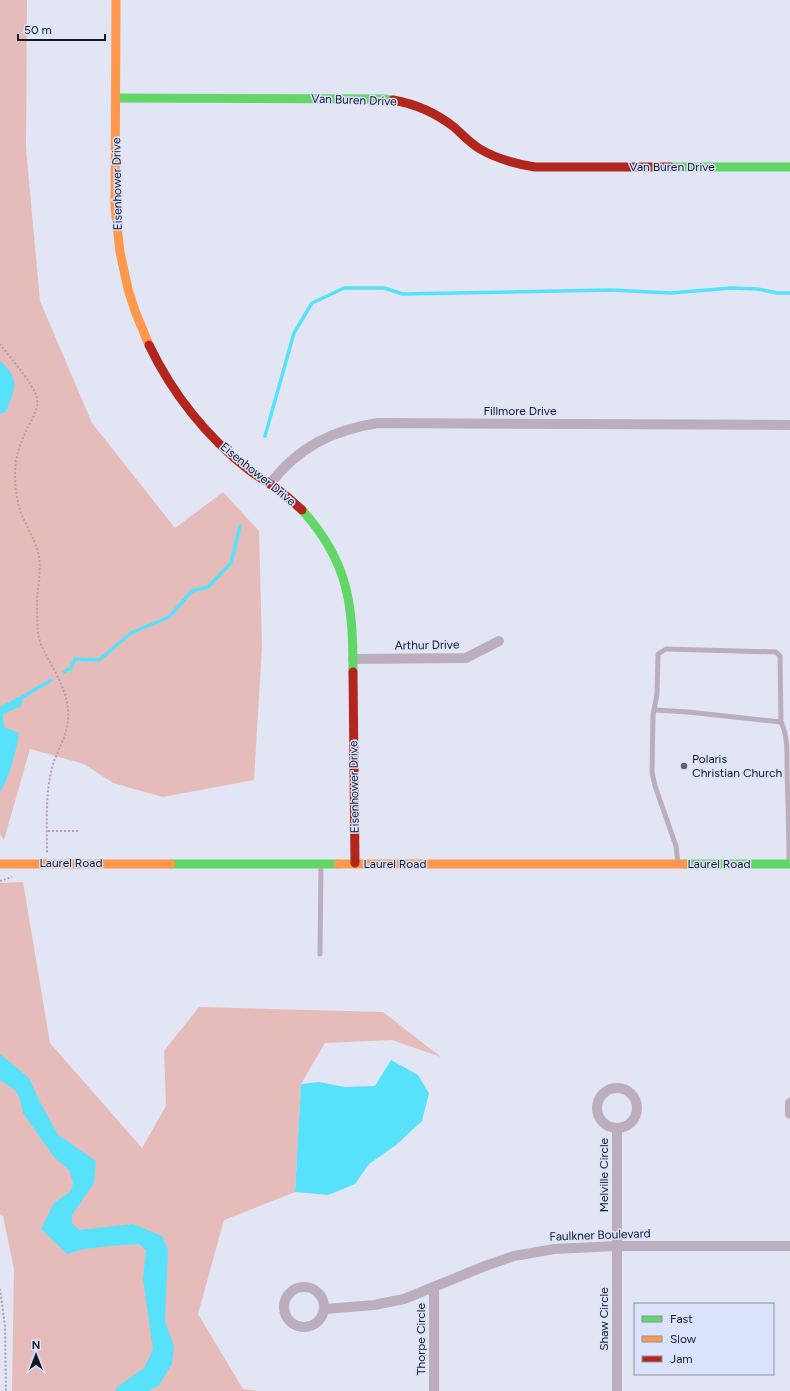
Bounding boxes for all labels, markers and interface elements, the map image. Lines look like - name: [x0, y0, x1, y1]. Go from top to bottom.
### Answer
- scale bar: [18, 16, 105, 42]
- text: 50 m: [24, 23, 52, 37]
- street label: Van Buren Drive: [311, 92, 397, 109]
- street label: Eisenhower Drive: [109, 137, 125, 231]
- street label: Van Buren Drive: [629, 160, 715, 174]
- street label: Fillmore Drive: [483, 404, 557, 418]
- street label: Eisenhower Drive: [218, 439, 299, 509]
- street label: Arthur Drive: [394, 637, 460, 653]
- street label: Eisenhower Drive: [346, 740, 362, 834]
- place label: Polaris Christian Church: [692, 752, 782, 780]
- marker: Polaris Christian Church: [679, 761, 689, 771]
- street label: Laurel Road: [40, 856, 102, 870]
- street label: Laurel Road: [364, 857, 426, 871]
- street label: Laurel Road: [688, 857, 750, 871]
- street label: Melville Circle: [597, 1137, 611, 1212]
- street label: Faulkner Boulevard: [549, 1226, 651, 1244]
- street label: Shaw Circle: [597, 1287, 611, 1351]
- street label: Thorpe Circle: [414, 1302, 428, 1375]
- legend: [634, 1303, 774, 1375]
- text: Fast: [670, 1312, 693, 1326]
- text: Slow: [670, 1332, 697, 1346]
- north arrow: [16, 1335, 56, 1375]
- text: N: [32, 1339, 40, 1352]
- text: Jam: [670, 1352, 693, 1366]

